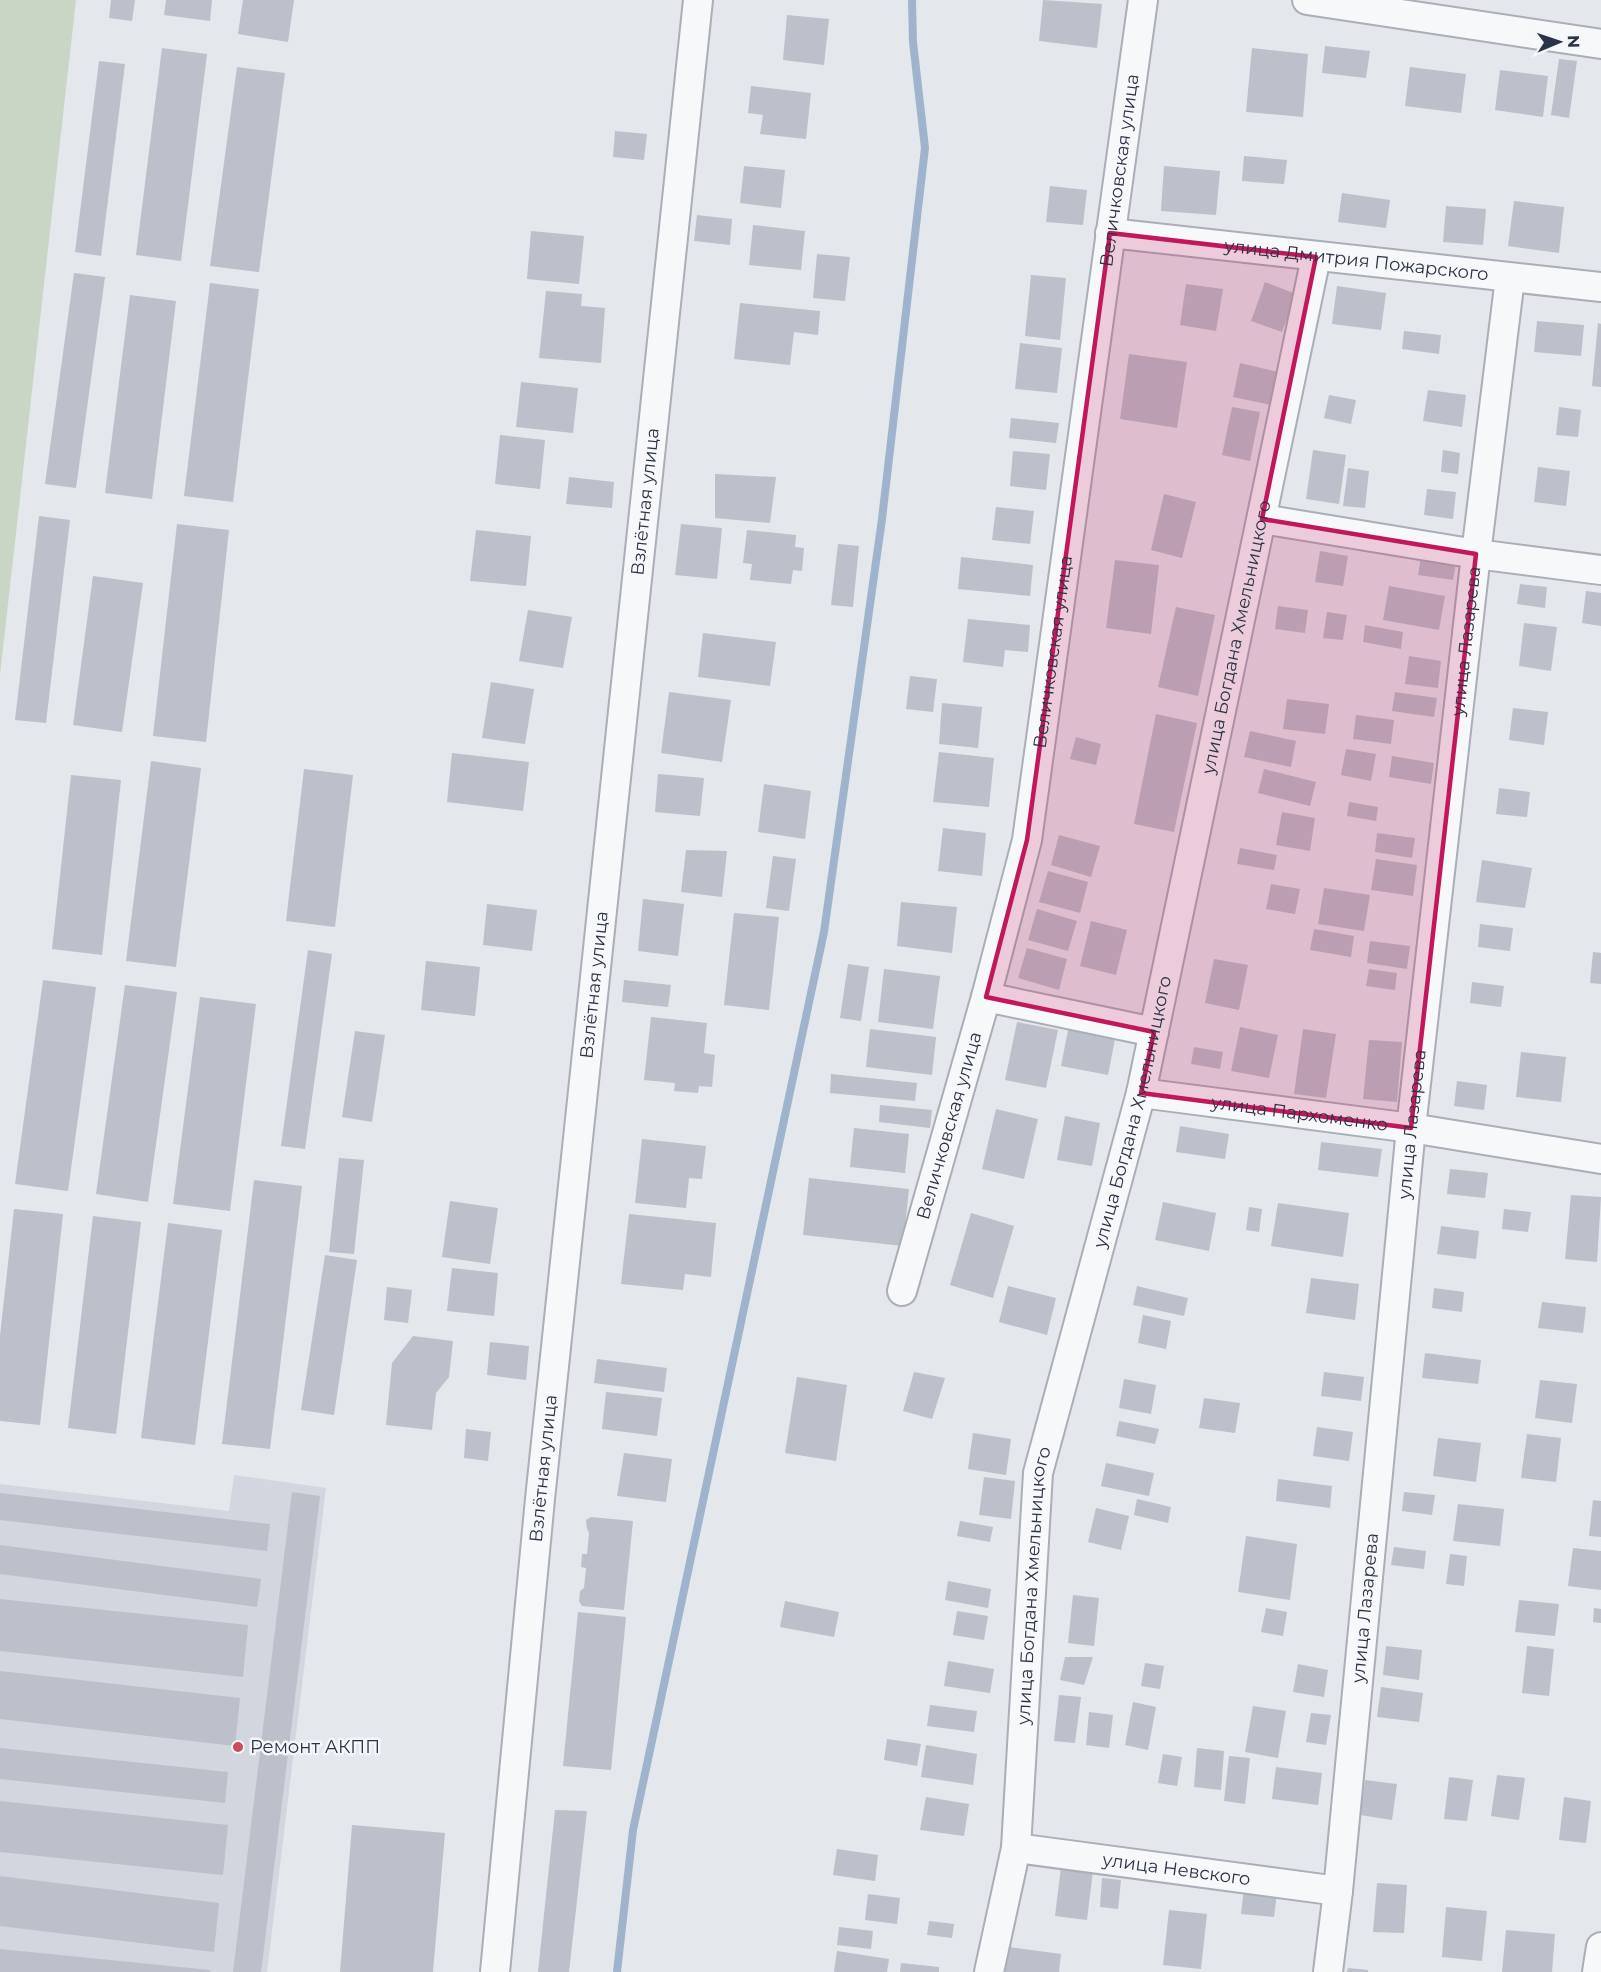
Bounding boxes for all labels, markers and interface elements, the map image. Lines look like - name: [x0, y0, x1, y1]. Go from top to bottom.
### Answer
- north arrow: [1529, 12, 1589, 72]
- text: N: [1564, 35, 1583, 48]
- street label: Величковская улица: [1095, 73, 1144, 268]
- street label: улица Дмитрия Пожарского: [1222, 235, 1490, 286]
- street label: Взлётная улица: [626, 427, 664, 577]
- street label: улица Богдана Хмельницкого: [1197, 498, 1276, 777]
- street label: Величковская улица: [1029, 554, 1077, 750]
- street label: улица Лазарева: [1447, 565, 1486, 718]
- street label: Взлётная улица: [575, 910, 613, 1060]
- street label: улица Богдана Хмельницкого: [1088, 974, 1176, 1251]
- street label: Величковская улица: [912, 1029, 987, 1222]
- street label: улица Лазарева: [1393, 1048, 1431, 1201]
- street label: улица Пархоменко: [1209, 1091, 1389, 1136]
- street label: Взлётная улица: [525, 1393, 562, 1543]
- street label: улица Богдана Хмельницкого: [1012, 1444, 1056, 1726]
- street label: улица Лазарева: [1347, 1532, 1383, 1685]
- place label: Ремонт АКПП: [250, 1736, 380, 1758]
- marker: Ремонт АКПП: [231, 1740, 245, 1754]
- street label: улица Невского: [1100, 1849, 1252, 1890]

